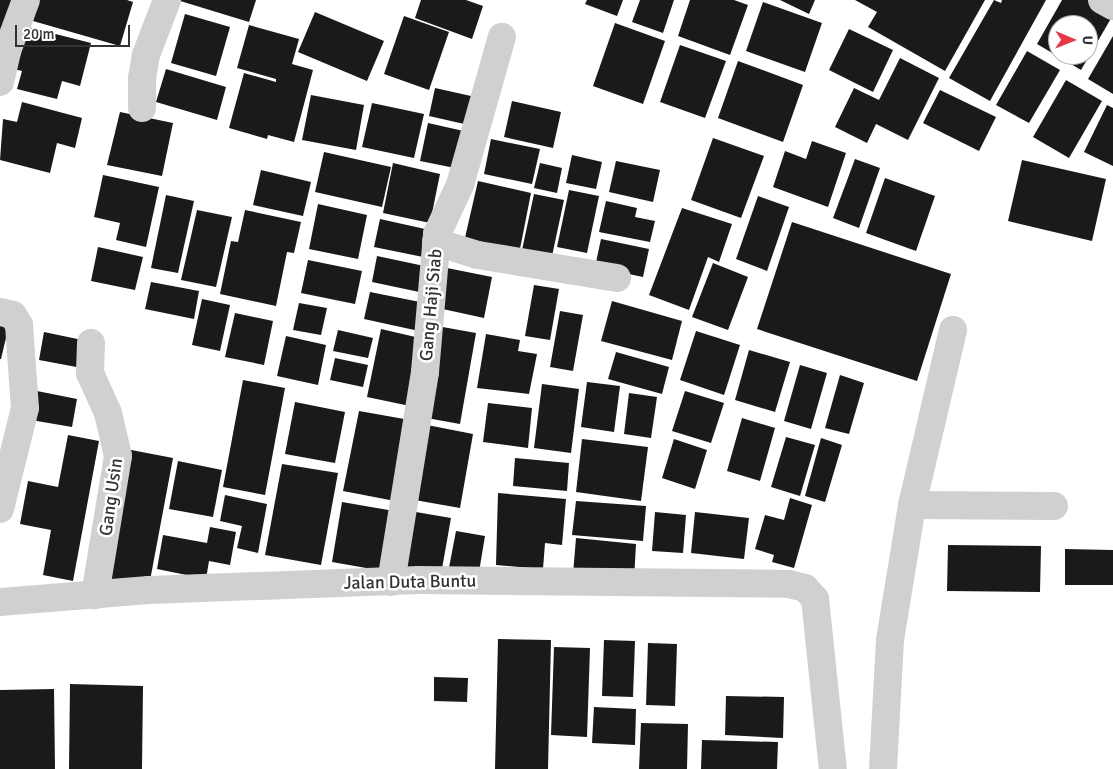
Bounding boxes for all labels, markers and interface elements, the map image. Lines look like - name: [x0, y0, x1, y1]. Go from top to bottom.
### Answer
- scale bar: [18, 15, 132, 47]
- north arrow: [1048, 15, 1098, 65]
- text: 20 m: [23, 25, 54, 43]
- text: U: [1079, 35, 1096, 45]
- street label: Gang Haji Siab: [415, 248, 447, 362]
- street label: Gang Usin: [95, 457, 127, 537]
- street label: Jalan Duta Buntu: [344, 570, 476, 594]

